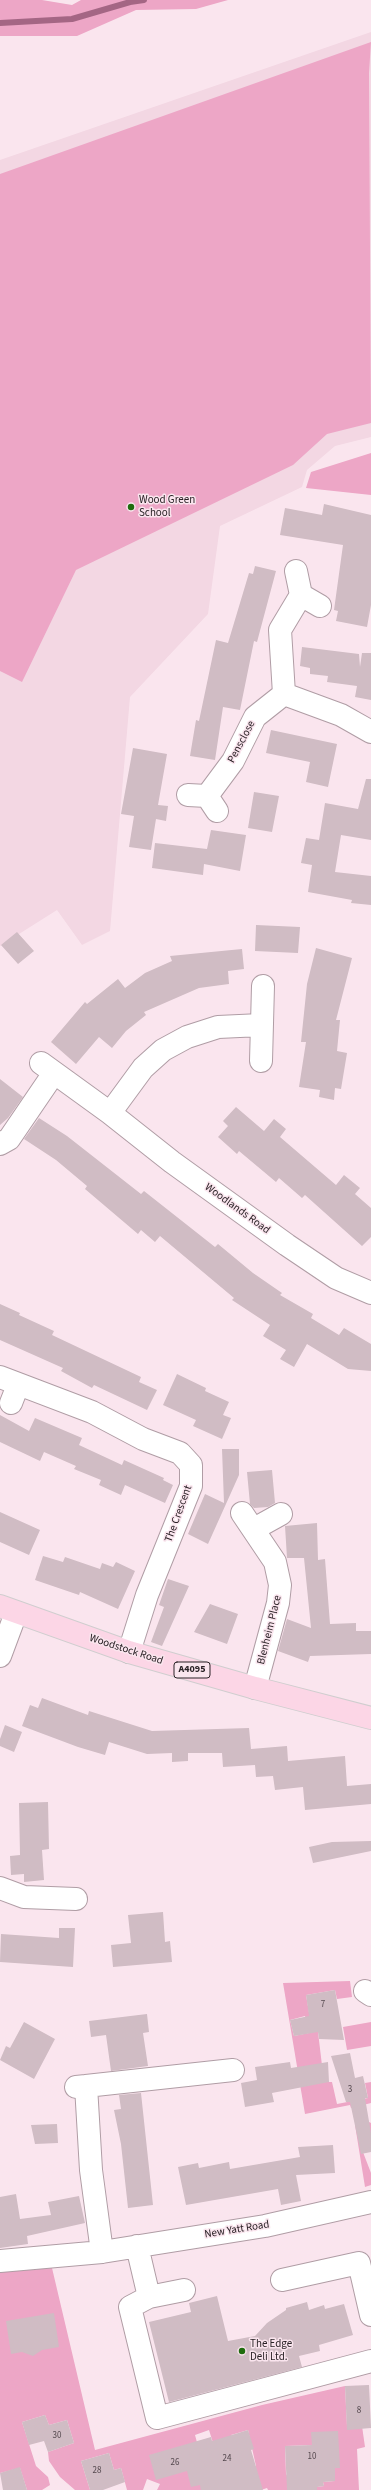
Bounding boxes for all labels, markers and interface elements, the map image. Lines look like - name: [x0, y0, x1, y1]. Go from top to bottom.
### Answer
- place label: Wood Green School: [139, 494, 195, 520]
- marker: Wood Green School: [126, 502, 136, 512]
- street label: Pensclose: [225, 719, 259, 765]
- street label: Woodlands Road: [202, 1181, 272, 1237]
- street label: The Crescent: [163, 1484, 195, 1544]
- street label: Blenheim Place: [255, 1594, 285, 1666]
- street label: Woodstock Road: [87, 1632, 165, 1668]
- road number: A4095: [174, 1662, 210, 1678]
- house number: 7: [321, 2000, 325, 2010]
- house number: 3: [348, 2085, 352, 2095]
- street label: New Yatt Road: [204, 2218, 270, 2242]
- place label: The Edge Deli Ltd.: [250, 2338, 292, 2364]
- marker: The Edge Deli Ltd.: [237, 2346, 247, 2356]
- house number: 8: [357, 2406, 361, 2416]
- house number: 30: [53, 2431, 61, 2441]
- house number: 10: [308, 2452, 316, 2462]
- house number: 24: [223, 2454, 231, 2464]
- house number: 26: [171, 2458, 179, 2468]
- house number: 28: [93, 2466, 101, 2476]

